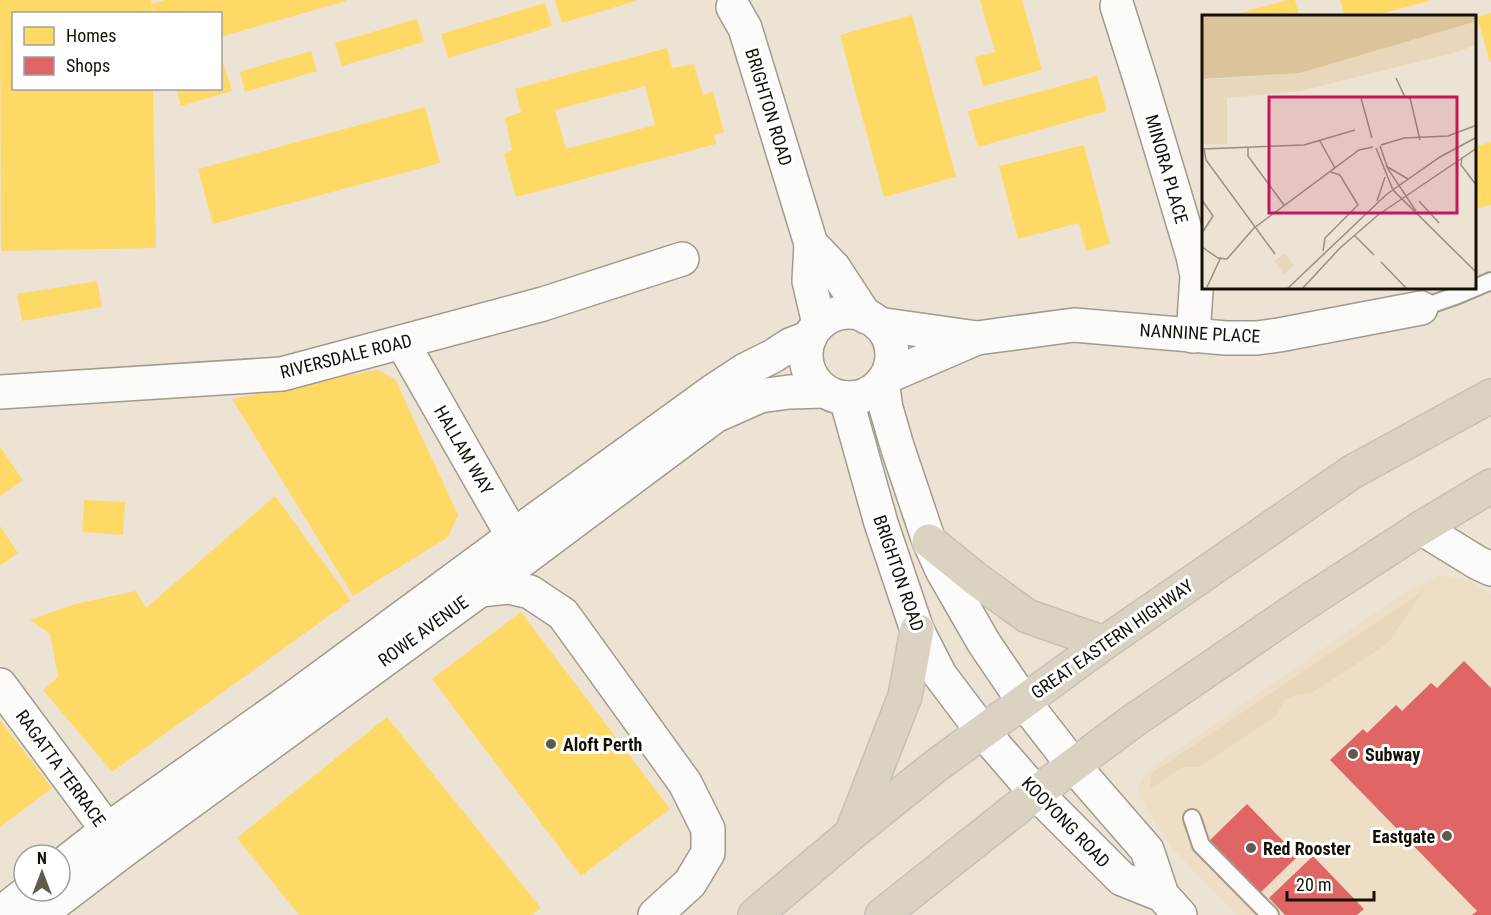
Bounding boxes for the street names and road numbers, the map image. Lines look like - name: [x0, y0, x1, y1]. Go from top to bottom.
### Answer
- street label: BRIGHTON ROAD: [741, 46, 797, 168]
- street label: MINORA PLACE: [1141, 112, 1193, 226]
- street label: NANNINE PLACE: [1139, 319, 1261, 347]
- street label: RIVERSDALE ROAD: [278, 329, 414, 383]
- street label: HALLAM WAY: [430, 402, 498, 499]
- street label: BRIGHTON ROAD: [869, 512, 929, 634]
- street label: GREAT EASTERN HIGHWAY: [1027, 575, 1198, 703]
- street label: ROWE AVENUE: [374, 591, 472, 671]
- street label: RAGATTA TERRACE: [12, 706, 110, 830]
- street label: KOOYONG ROAD: [1018, 772, 1114, 872]

